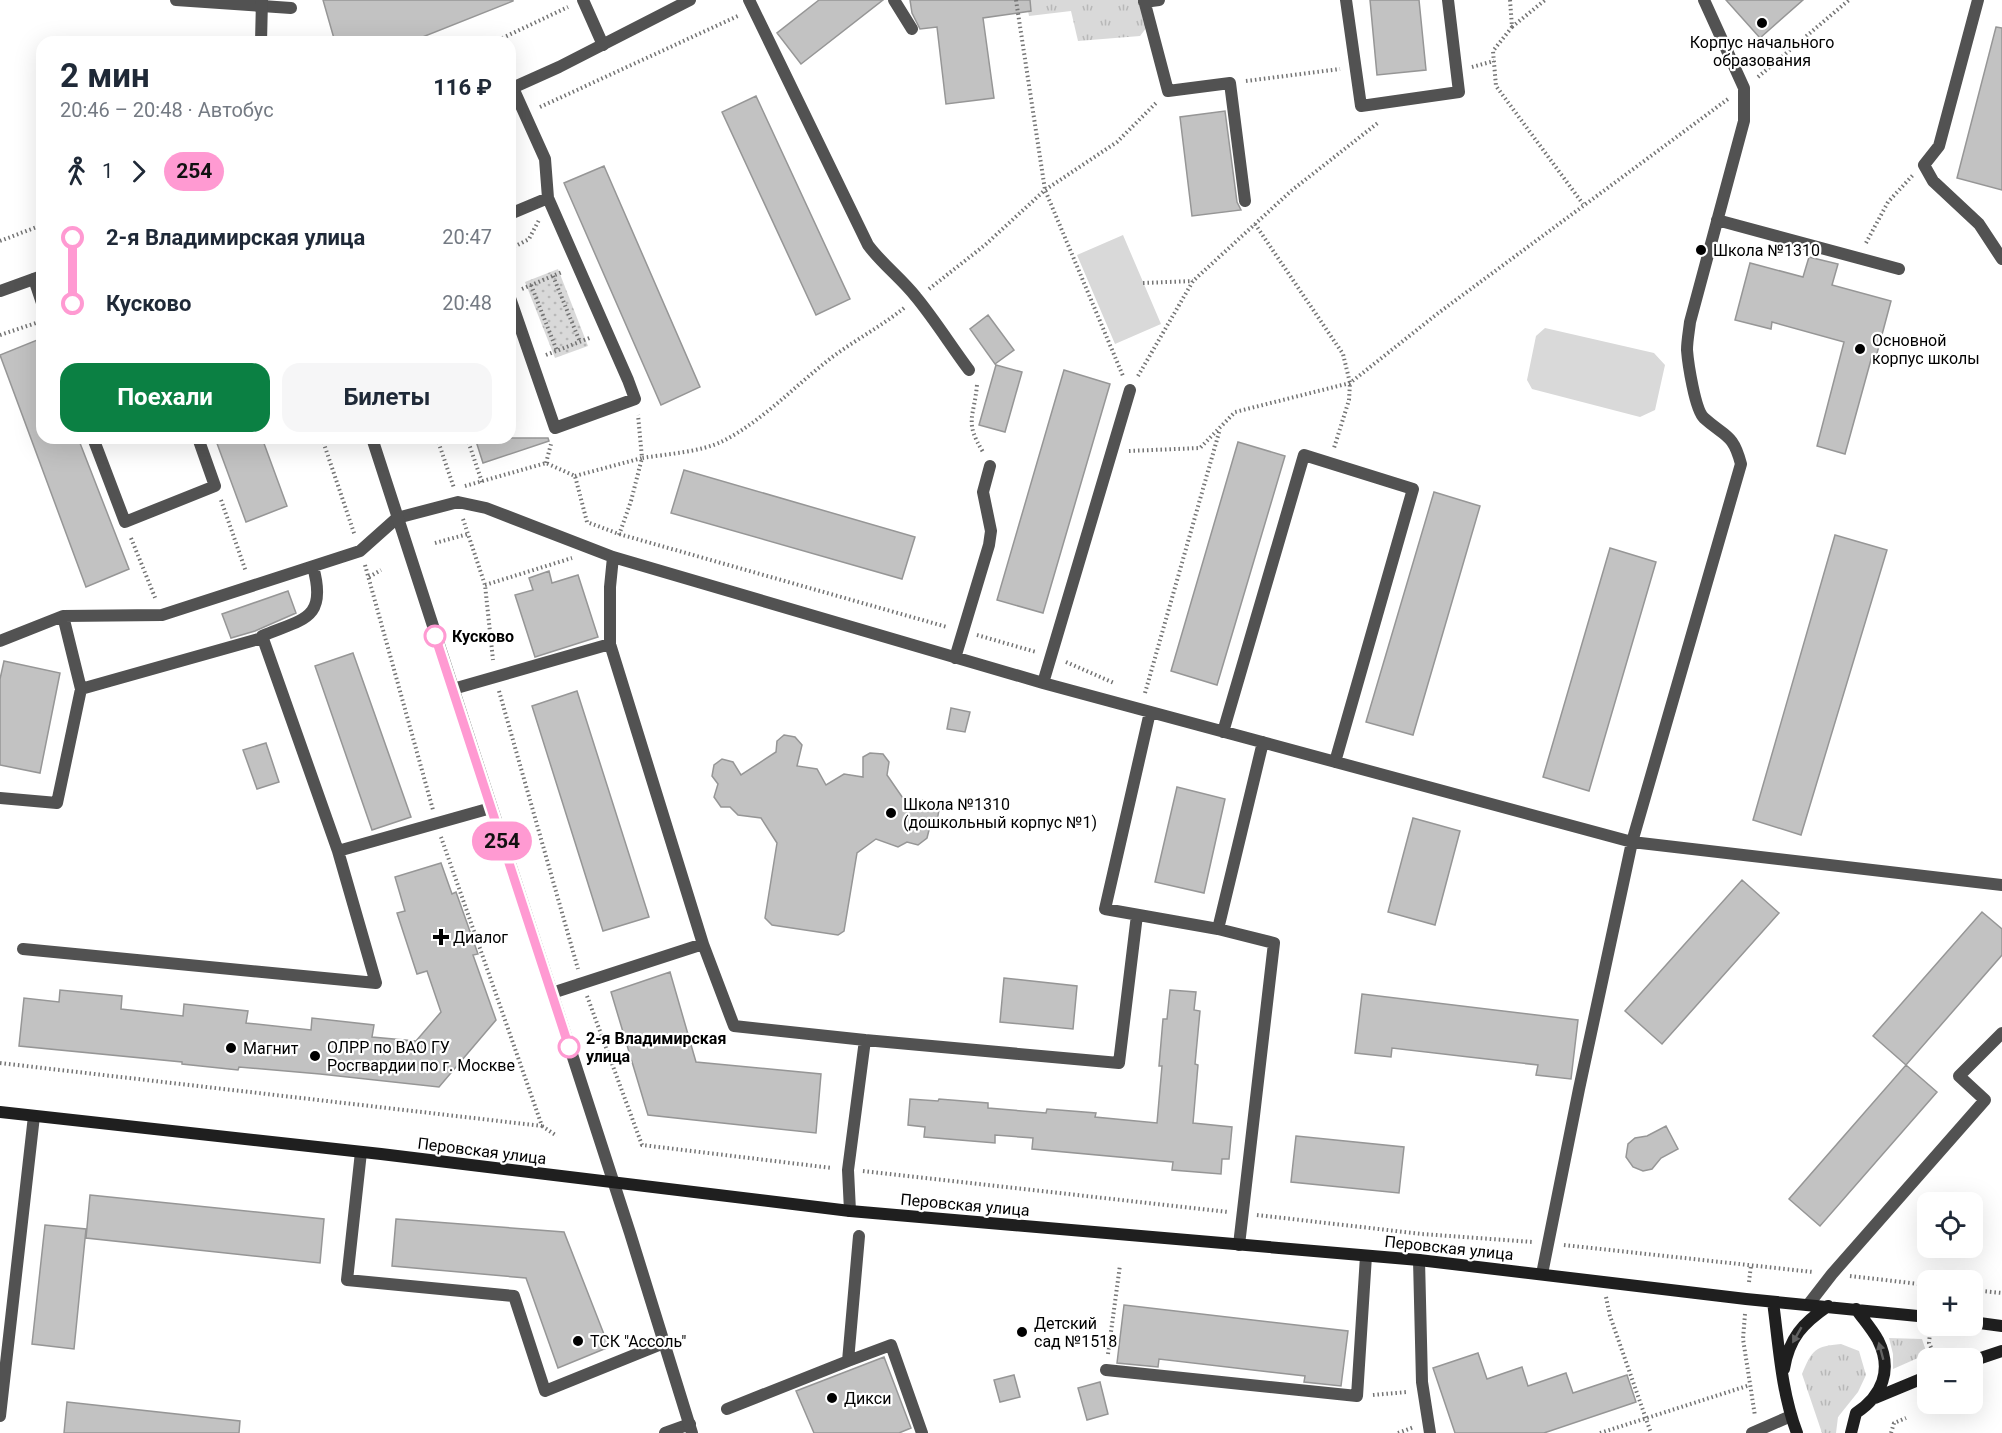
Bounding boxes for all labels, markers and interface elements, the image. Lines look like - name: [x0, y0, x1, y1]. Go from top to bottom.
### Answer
- marker: Корпус начального образования: [1755, 16, 1769, 30]
- place label: Корпус начального образования: [1690, 33, 1834, 70]
- text: 2 мин: [60, 56, 150, 95]
- text: 116 ₽: [433, 75, 492, 100]
- text: 20:46 – 20:48 · Автобус: [60, 98, 274, 122]
- icon: walk: [60, 155, 93, 188]
- icon: forward: [122, 155, 155, 188]
- text: 1: [102, 159, 113, 183]
- text: 254: [176, 159, 212, 183]
- text: 2-я Владимирская улица: [106, 225, 365, 250]
- text: 20:47: [442, 225, 492, 249]
- place label: Школа №1310: [1713, 241, 1820, 260]
- marker: Школа №1310: [1694, 243, 1708, 257]
- text: Кусково: [106, 291, 191, 316]
- text: 20:48: [442, 291, 492, 315]
- place label: Основной корпус школы: [1872, 331, 1980, 368]
- marker: Основной корпус школы: [1853, 342, 1867, 356]
- button: Поехали: [60, 363, 270, 432]
- button: Билеты: [282, 363, 492, 432]
- marker: Кусково: [424, 625, 446, 647]
- place label: Кусково: [452, 627, 514, 646]
- place label: Школа №1310 (дошкольный корпус №1): [903, 795, 1097, 832]
- marker: Школа №1310 (дошкольный корпус №1): [884, 806, 898, 820]
- line badge: 254: [468, 822, 536, 860]
- text: 254: [484, 829, 520, 853]
- place label: Диалог: [453, 928, 508, 947]
- marker: Диалог: [434, 930, 448, 944]
- place label: 2-я Владимирская улица: [586, 1029, 726, 1066]
- marker: 2-я Владимирская улица: [558, 1036, 580, 1058]
- place label: ОЛРР по ВАО ГУ Росгвардии по г. Москве: [327, 1038, 515, 1075]
- place label: Магнит: [243, 1039, 299, 1058]
- marker: Магнит: [224, 1041, 238, 1055]
- marker: ОЛРР по ВАО ГУ Росгвардии по г. Москве: [308, 1049, 322, 1063]
- street label: Перовская улица: [417, 1134, 547, 1168]
- street label: Перовская улица: [900, 1190, 1030, 1220]
- map controls: [1917, 1192, 1983, 1414]
- button: locate: [1917, 1192, 1983, 1258]
- street label: Перовская улица: [1384, 1232, 1514, 1264]
- button: +: [1917, 1270, 1983, 1336]
- place label: Детский сад №1518: [1034, 1314, 1117, 1351]
- marker: Детский сад №1518: [1015, 1325, 1029, 1339]
- one-way arrow: [1792, 1327, 1802, 1344]
- place label: ТСК "Ассоль": [590, 1332, 686, 1351]
- marker: ТСК "Ассоль": [571, 1334, 585, 1348]
- one-way arrow: [1875, 1342, 1885, 1360]
- button: −: [1917, 1348, 1983, 1414]
- place label: Дикси: [844, 1389, 891, 1408]
- marker: Дикси: [825, 1391, 839, 1405]

